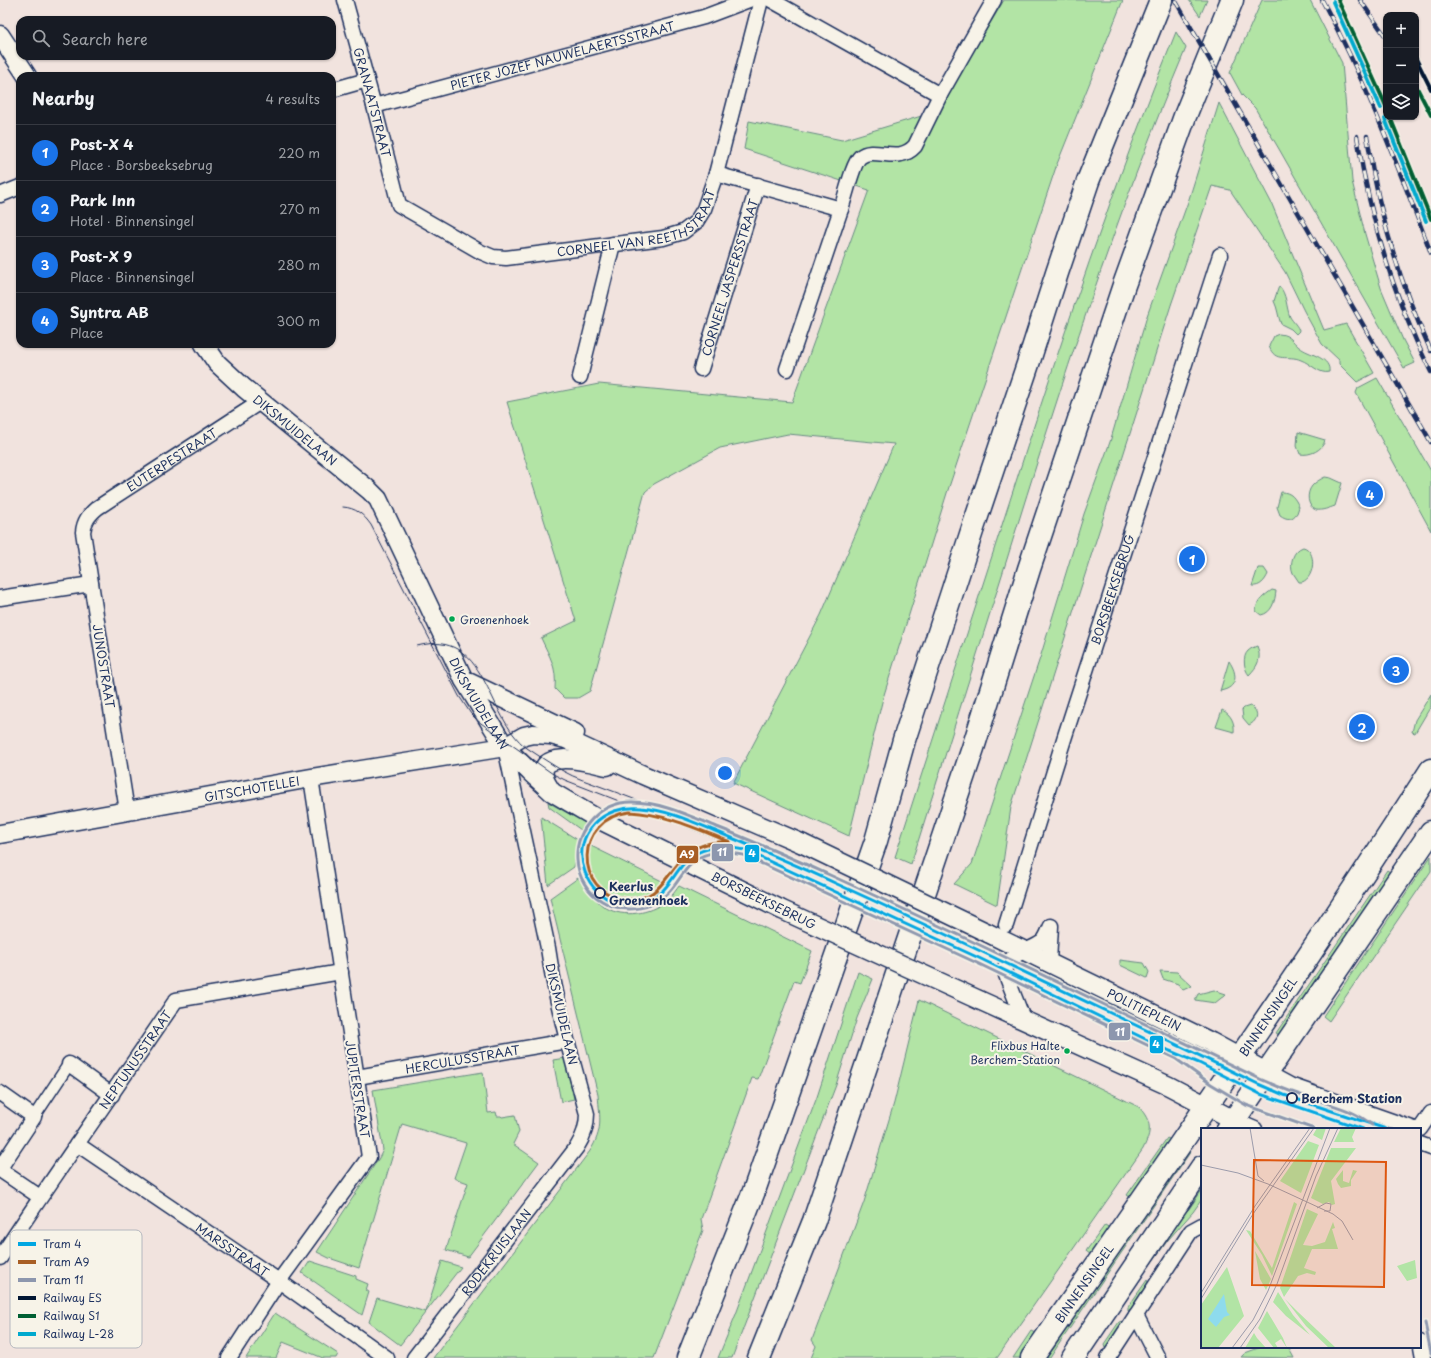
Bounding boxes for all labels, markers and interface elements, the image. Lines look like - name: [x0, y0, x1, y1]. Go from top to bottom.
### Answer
- map controls: [1383, 12, 1419, 120]
- button: +: [1383, 12, 1419, 48]
- search box: [16, 16, 336, 60]
- street label: PIETER JOZEF NAUWELAERTSSTRAAT: [448, 16, 677, 94]
- icon: search: [30, 27, 52, 49]
- text: Search here: [62, 27, 148, 50]
- street label: GRANAATSTRAAT: [349, 45, 396, 160]
- button: −: [1383, 48, 1419, 84]
- button: layers: [1383, 84, 1419, 120]
- text: Nearby: [32, 85, 94, 111]
- text: 4 results: [266, 89, 320, 108]
- text: Post-X 4: [70, 132, 134, 155]
- text: 1: [42, 143, 48, 162]
- text: 220 m: [278, 143, 320, 162]
- text: Place · Borsbeeksebrug: [70, 155, 213, 174]
- street label: CORNEEL VAN REETHSTRAAT: [556, 186, 720, 260]
- text: Park Inn: [70, 188, 135, 211]
- street label: CORNEEL JASPERSSTRAAT: [697, 196, 762, 358]
- text: 2: [40, 199, 50, 218]
- text: 270 m: [279, 199, 320, 218]
- text: Hotel · Binnensingel: [70, 211, 194, 230]
- text: Post-X 9: [70, 244, 132, 267]
- text: 3: [41, 255, 49, 274]
- text: 280 m: [278, 255, 320, 274]
- text: Place · Binnensingel: [70, 267, 194, 286]
- text: Syntra AB: [70, 300, 149, 323]
- text: 4: [41, 311, 49, 330]
- text: 300 m: [276, 311, 320, 330]
- text: Place: [70, 323, 103, 342]
- street label: DIKSMUIDELAAN: [249, 390, 341, 470]
- street label: EUTERPESTRAAT: [123, 423, 221, 496]
- pin: 4: [1357, 479, 1383, 509]
- street label: BORSBEEKSEBRUG: [1086, 532, 1138, 647]
- pin: 1: [1179, 544, 1205, 574]
- place label: Groenenhoek: [460, 611, 529, 628]
- marker: Groenenhoek: [447, 614, 457, 624]
- street label: JUNOSTRAAT: [88, 623, 120, 710]
- street label: DIKSMUIDELAAN: [445, 654, 513, 753]
- pin: 3: [1383, 655, 1409, 685]
- pin: 2: [1349, 712, 1375, 742]
- your location: [715, 763, 735, 783]
- street label: GITSCHOTELLEI: [203, 771, 301, 806]
- line badge: 11: [711, 843, 734, 862]
- text: 11: [717, 843, 727, 860]
- line badge: 4: [744, 844, 760, 863]
- text: 4: [748, 844, 756, 861]
- line badge: A9: [676, 845, 699, 864]
- text: A9: [679, 845, 695, 862]
- street label: BORSBEEKSEBRUG: [708, 867, 820, 933]
- place label: Keerlus Groenenhoek: [609, 877, 688, 909]
- marker: Keerlus Groenenhoek: [594, 887, 606, 899]
- street label: DIKSMUIDELAAN: [542, 961, 582, 1067]
- street label: BINNENSINGEL: [1234, 973, 1301, 1060]
- street label: POLITIEPLEIN: [1104, 984, 1184, 1035]
- street label: NEPTUNUSSTRAAT: [95, 1006, 176, 1113]
- line badge: 11: [1108, 1022, 1131, 1041]
- text: 11: [1115, 1023, 1125, 1040]
- line badge: 4: [1149, 1035, 1164, 1054]
- text: 4: [1152, 1035, 1160, 1052]
- place label: Flixbus Halte Berchem-Station: [970, 1037, 1060, 1068]
- street label: JUPITERSTRAAT: [341, 1039, 375, 1140]
- street label: HERCULUSSTRAAT: [404, 1040, 522, 1078]
- marker: Flixbus Halte Berchem-Station: [1062, 1046, 1072, 1056]
- place label: Berchem Station: [1301, 1089, 1402, 1107]
- marker: Berchem Station: [1286, 1092, 1298, 1104]
- inset map: [1201, 1128, 1421, 1348]
- street label: RODEKRUISLAAN: [457, 1205, 535, 1299]
- street label: MARSSTRAAT: [192, 1218, 274, 1281]
- legend: [10, 1230, 142, 1348]
- text: Tram 4: [43, 1235, 82, 1252]
- street label: BINNENSINGEL: [1050, 1240, 1118, 1326]
- text: Tram A9: [43, 1253, 90, 1270]
- text: Tram 11: [43, 1271, 84, 1288]
- text: Railway ES: [43, 1289, 102, 1306]
- text: Railway S1: [43, 1307, 100, 1324]
- text: Railway L-28: [43, 1325, 114, 1342]

